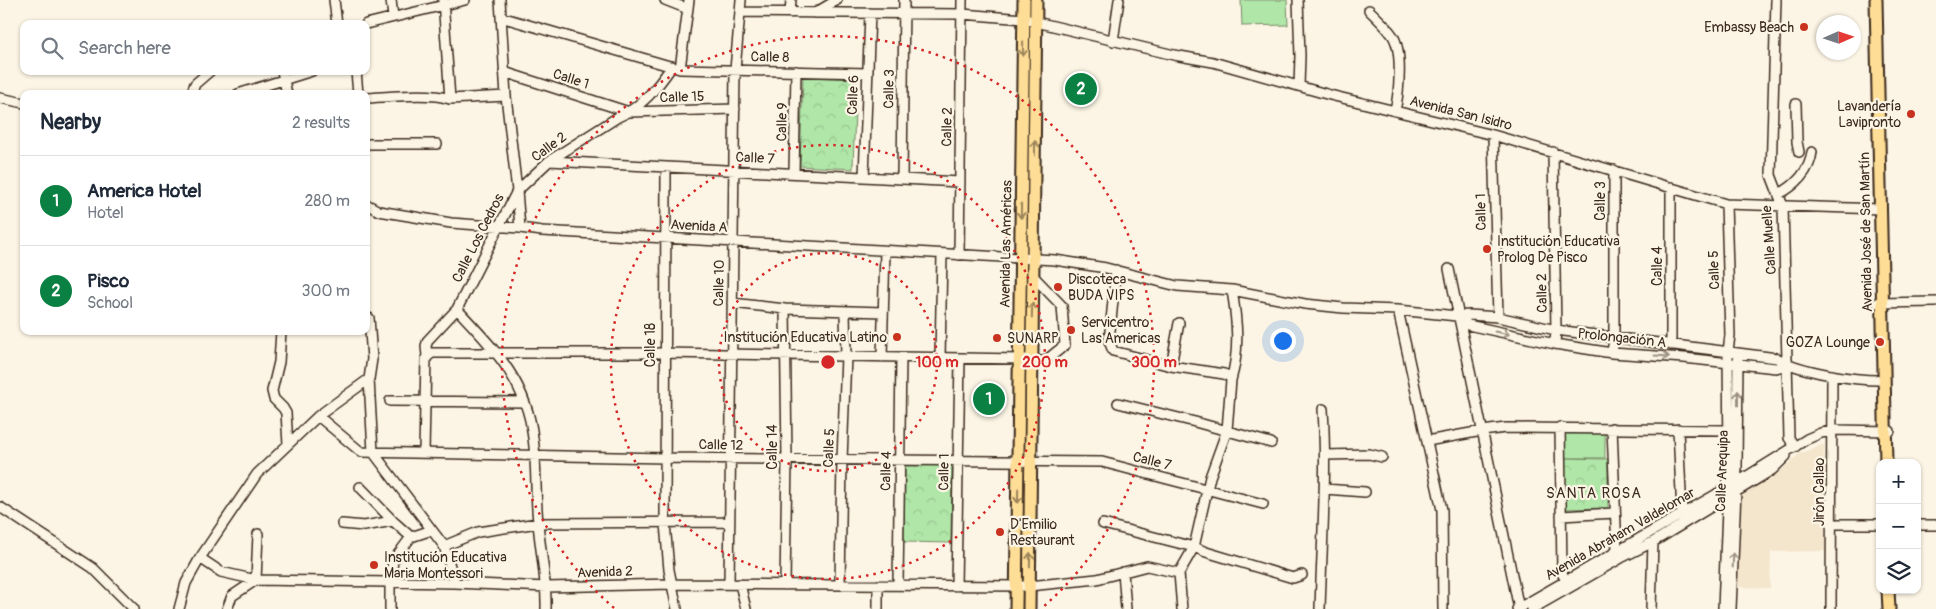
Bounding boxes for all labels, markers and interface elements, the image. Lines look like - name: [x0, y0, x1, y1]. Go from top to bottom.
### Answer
- north arrow: [1816, 15, 1861, 60]
- place label: Embassy Beach: [1704, 19, 1794, 36]
- search box: [20, 20, 370, 75]
- marker: Embassy Beach: [1798, 21, 1810, 33]
- icon: search: [38, 34, 66, 62]
- text: Search here: [78, 36, 171, 60]
- one-way arrow: [1018, 40, 1028, 56]
- street label: Calle 8: [750, 48, 790, 66]
- street label: Calle 1: [551, 65, 591, 93]
- street label: Calle 3: [880, 69, 898, 109]
- pin: 2: [1065, 70, 1097, 108]
- street label: Calle 6: [844, 75, 862, 115]
- street label: Calle 15: [659, 88, 705, 106]
- street label: Avenida San Isidro: [1408, 92, 1514, 134]
- place label: Lavandería Lavipronto: [1837, 98, 1901, 131]
- street label: Calle 9: [773, 102, 791, 142]
- street label: Calle 2: [938, 107, 956, 147]
- marker: Lavandería Lavipronto: [1905, 108, 1917, 120]
- text: Nearby: [40, 109, 101, 136]
- text: 2 results: [292, 113, 350, 133]
- street label: Calle 2: [528, 128, 570, 166]
- one-way arrow: [1030, 140, 1040, 156]
- street label: Calle 7: [735, 148, 776, 168]
- street label: Avenida José de San Martín: [1856, 152, 1876, 312]
- text: America Hotel: [87, 179, 202, 203]
- street label: Avenida Las Américas: [996, 179, 1016, 308]
- street label: Calle 3: [1592, 181, 1609, 221]
- street label: Calle Los Cedros: [448, 190, 508, 285]
- text: 1: [53, 191, 59, 211]
- text: 280 m: [304, 191, 350, 211]
- street label: Calle 1: [1472, 193, 1490, 231]
- one-way arrow: [1016, 202, 1026, 219]
- text: Hotel: [87, 203, 124, 223]
- street label: Calle Muelle: [1758, 205, 1780, 275]
- street label: Avenida A: [670, 216, 728, 236]
- place label: Institución Educativa Prolog De Pisco: [1497, 233, 1620, 266]
- marker: Institución Educativa Prolog De Pisco: [1481, 243, 1493, 255]
- street label: Calle 4: [1649, 246, 1666, 286]
- street label: Calle 5: [1705, 250, 1723, 290]
- street label: Calle 10: [710, 259, 728, 307]
- text: Pisco: [87, 269, 129, 293]
- place label: Discoteca BUDA VIPS: [1068, 271, 1134, 304]
- street label: Calle 2: [1533, 273, 1551, 313]
- text: 2: [52, 281, 60, 301]
- text: 300 m: [302, 281, 350, 301]
- marker: Discoteca BUDA VIPS: [1052, 281, 1064, 293]
- text: School: [87, 293, 133, 313]
- one-way arrow: [1028, 303, 1037, 319]
- place label: Servicentro Las Americas: [1081, 314, 1161, 347]
- street label: Calle 18: [642, 323, 659, 367]
- marker: Servicentro Las Americas: [1065, 324, 1077, 336]
- street label: Prolongación A: [1577, 325, 1667, 351]
- your location: [1270, 328, 1296, 354]
- place label: Institución Educativa Latino: [724, 329, 887, 346]
- one-way arrow: [1493, 329, 1509, 339]
- place label: SUNARP: [1007, 330, 1059, 347]
- marker: Institución Educativa Latino: [891, 331, 903, 343]
- marker: SUNARP: [991, 332, 1003, 344]
- place label: GOZA Lounge: [1786, 334, 1870, 351]
- marker: GOZA Lounge: [1874, 336, 1886, 348]
- one-way arrow: [1654, 351, 1670, 361]
- centre of rings: [819, 353, 837, 371]
- text: 100 m: [916, 353, 958, 372]
- text: 200 m: [1022, 353, 1068, 372]
- text: 300 m: [1131, 353, 1177, 372]
- pin: 1: [973, 380, 1005, 418]
- one-way arrow: [1733, 390, 1742, 406]
- street label: Calle 14: [764, 424, 781, 470]
- street label: Calle 5: [820, 428, 838, 468]
- street label: Calle Arequipa: [1712, 430, 1732, 512]
- street label: Calle 12: [698, 436, 744, 454]
- street label: Calle 7: [1131, 448, 1174, 474]
- street label: Calle 4: [877, 451, 895, 491]
- street label: Calle 1: [935, 453, 953, 491]
- street label: Jirón Callao: [1811, 457, 1828, 526]
- map controls: [1876, 459, 1921, 594]
- button: +: [1876, 459, 1921, 504]
- street label: Avenida Abraham Valdelomar: [1542, 484, 1698, 584]
- district label: SANTA ROSA: [1546, 484, 1642, 503]
- one-way arrow: [1013, 488, 1023, 504]
- button: −: [1876, 504, 1921, 549]
- place label: D'Emilio Restaurant: [1010, 516, 1075, 549]
- marker: D'Emilio Restaurant: [994, 526, 1006, 538]
- place label: Institución Educativa Maria Montessori: [384, 549, 507, 582]
- button: layers: [1876, 549, 1921, 594]
- one-way arrow: [1025, 553, 1035, 569]
- one-way arrow: [1728, 553, 1738, 569]
- marker: Institución Educativa Maria Montessori: [368, 559, 380, 571]
- street label: Avenida 2: [577, 563, 633, 581]

